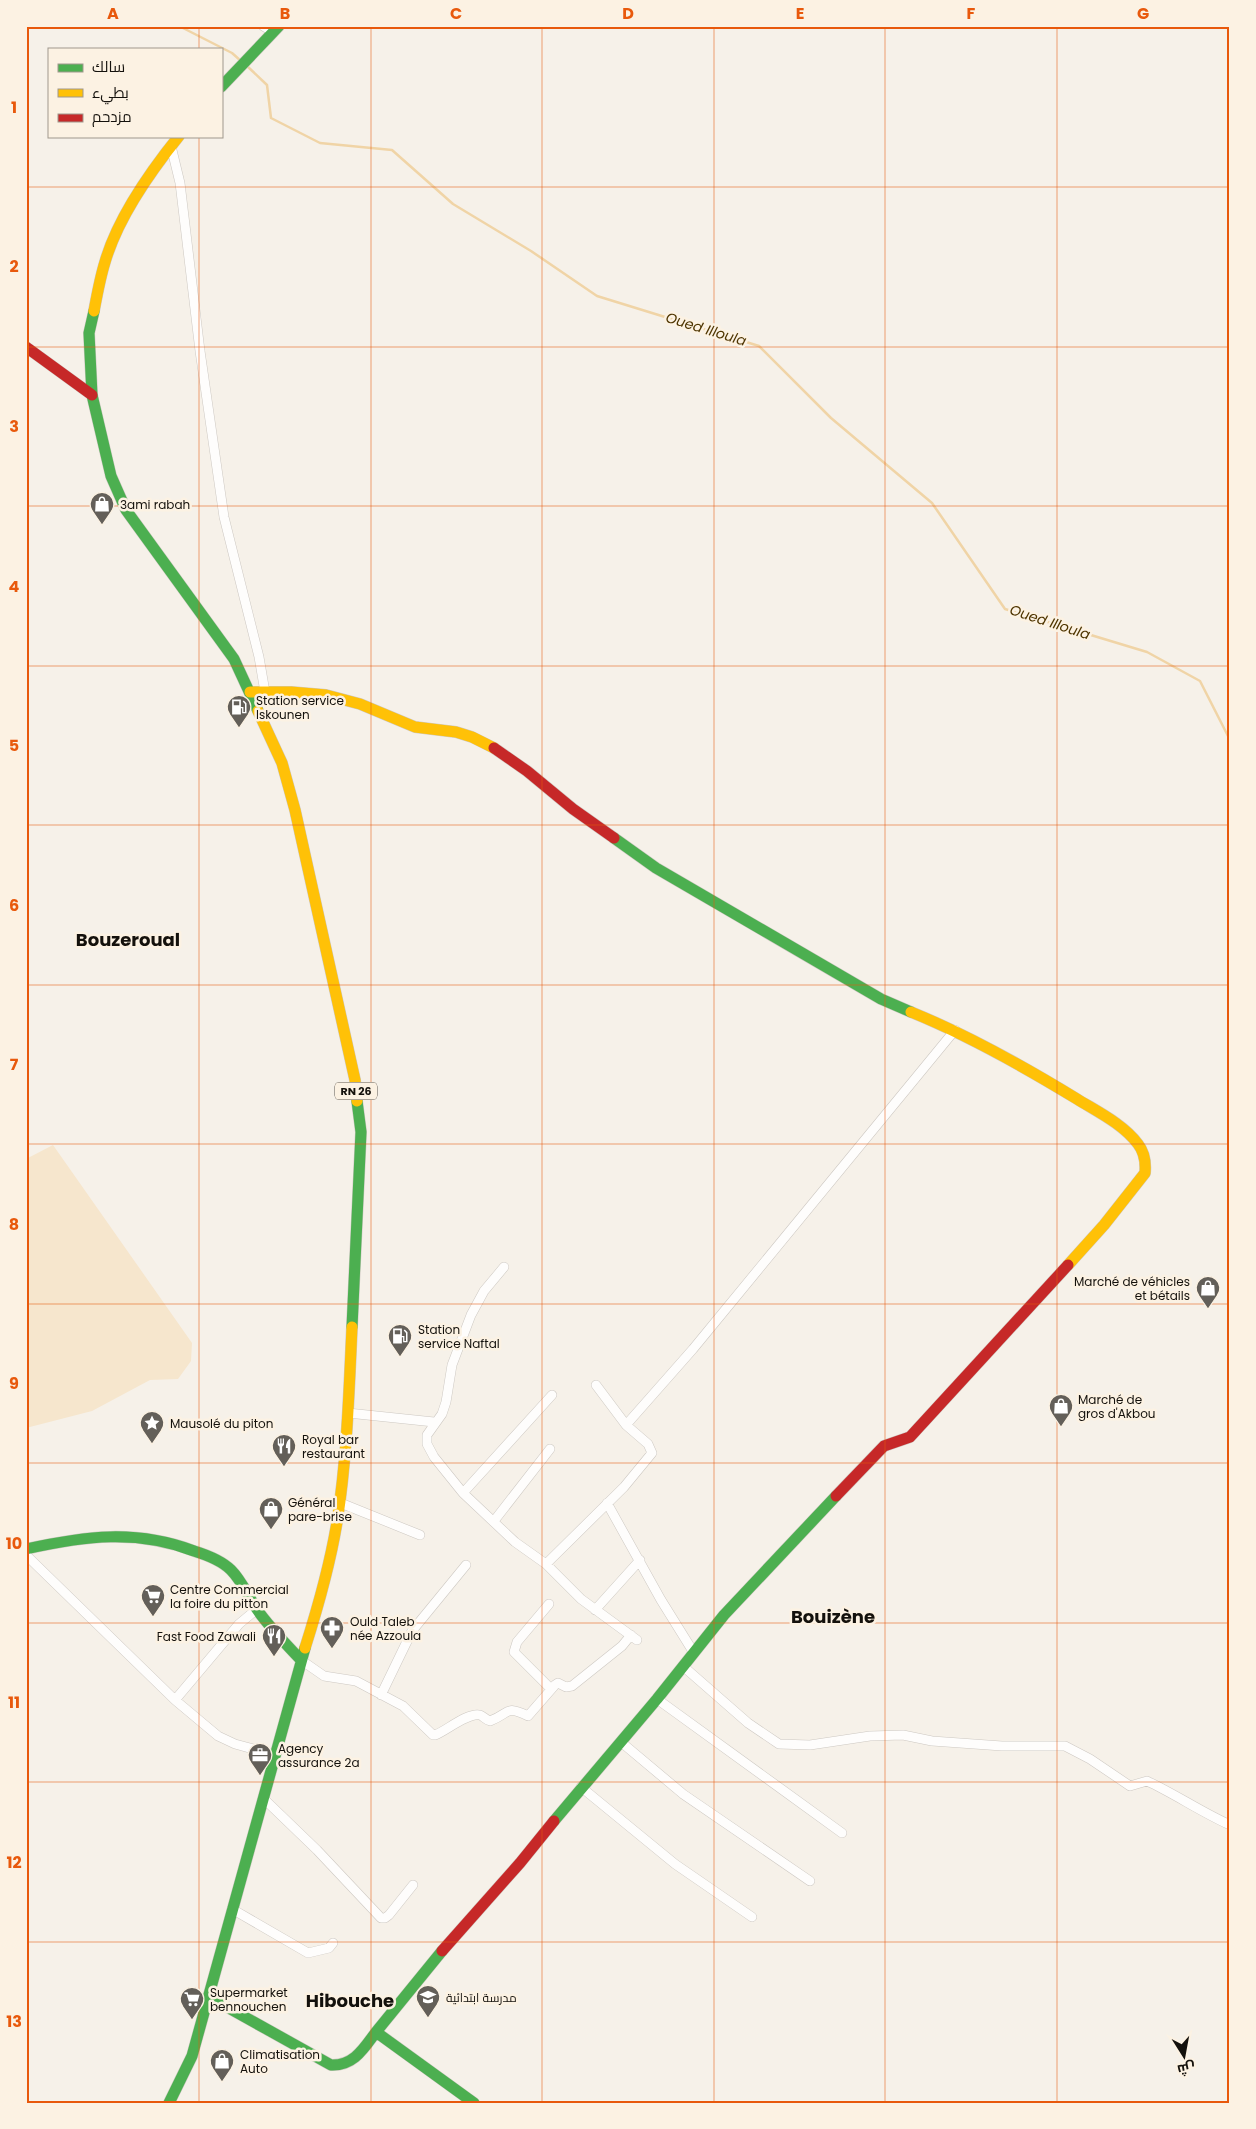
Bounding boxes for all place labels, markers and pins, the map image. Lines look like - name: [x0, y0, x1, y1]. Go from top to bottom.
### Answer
- shop icon: 3ami rabah: [89, 491, 115, 525]
- place label: 3ami rabah: [120, 496, 190, 513]
- place label: Station service Iskounen: [256, 692, 344, 723]
- fuel station icon: Station service Iskounen: [226, 694, 252, 728]
- place label: Marché de véhicles et bétails: [1074, 1273, 1190, 1304]
- shop icon: Marché de véhicles et bétails: [1195, 1275, 1221, 1309]
- place label: Station service Naftal: [418, 1321, 500, 1352]
- fuel station icon: Station service Naftal: [387, 1323, 413, 1357]
- place label: Marché de gros d'Akbou: [1078, 1391, 1156, 1422]
- shop icon: Marché de gros d'Akbou: [1048, 1393, 1074, 1427]
- place icon: Mausolé du piton: [139, 1410, 165, 1444]
- place label: Mausolé du piton: [170, 1415, 273, 1432]
- place label: Royal bar restaurant: [302, 1431, 365, 1462]
- restaurant icon: Royal bar restaurant: [271, 1433, 297, 1467]
- place label: Général pare-brise: [288, 1494, 352, 1525]
- shop icon: Général pare-brise: [258, 1496, 284, 1530]
- place label: Centre Commercial la foire du pitton: [170, 1581, 289, 1612]
- supermarket icon: Centre Commercial la foire du pitton: [140, 1583, 166, 1617]
- place label: Ould Taleb née Azzoula: [350, 1613, 421, 1644]
- pharmacy icon: Ould Taleb née Azzoula: [319, 1615, 345, 1649]
- restaurant icon: Fast Food Zawali: [261, 1623, 287, 1657]
- place label: Fast Food Zawali: [157, 1628, 256, 1645]
- place label: Agency assurance 2a: [278, 1740, 360, 1771]
- office icon: Agency assurance 2a: [247, 1742, 273, 1776]
- place label: Supermarket bennouchen: [210, 1984, 288, 2015]
- school or university icon: مدرسة ابتدائية: [415, 1984, 441, 2018]
- supermarket icon: Supermarket bennouchen: [179, 1986, 205, 2020]
- place label: مدرسة ابتدائية: [446, 1989, 517, 2006]
- place label: Climatisation Auto: [240, 2046, 320, 2077]
- shop icon: Climatisation Auto: [209, 2048, 235, 2082]

